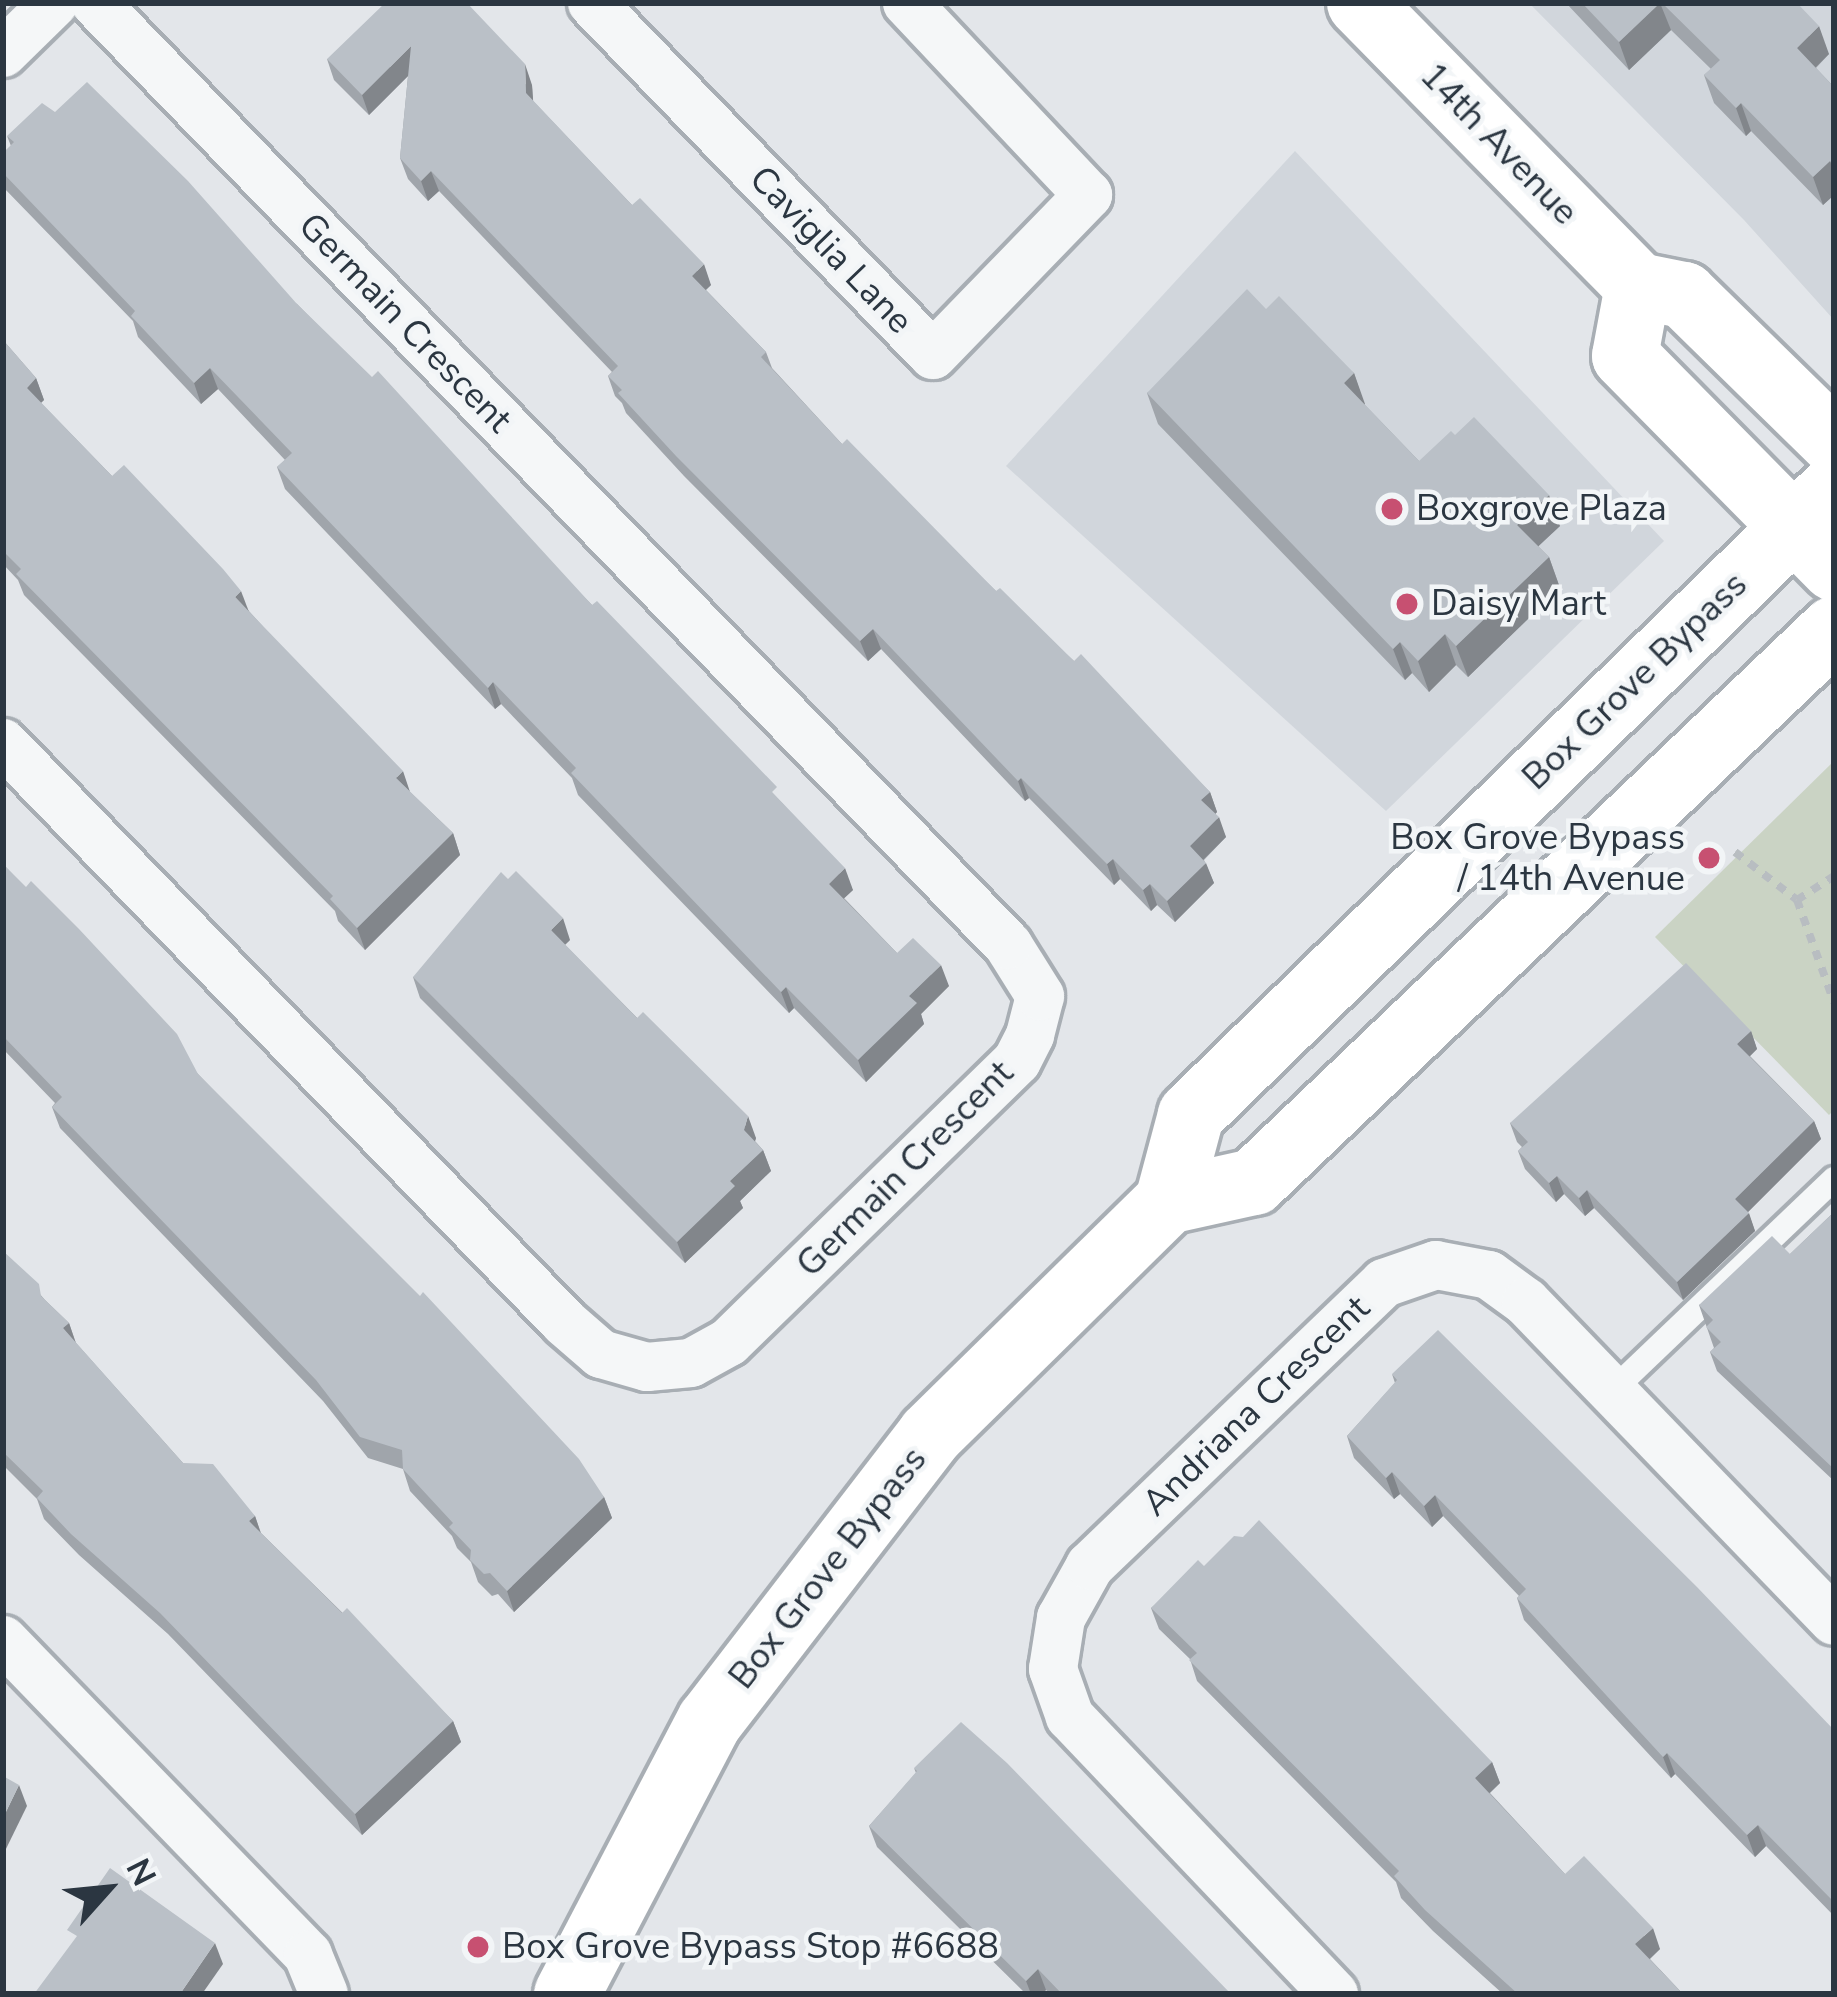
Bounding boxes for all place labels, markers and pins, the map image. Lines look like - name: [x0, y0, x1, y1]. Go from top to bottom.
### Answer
- place label: Boxgrove Plaza: [1416, 487, 1667, 531]
- marker: Boxgrove Plaza: [1379, 496, 1405, 522]
- place label: Daisy Mart: [1431, 582, 1606, 626]
- marker: Daisy Mart: [1394, 591, 1420, 617]
- place label: Box Grove Bypass / 14th Avenue: [1390, 815, 1685, 900]
- marker: Box Grove Bypass / 14th Avenue: [1696, 845, 1722, 871]
- place label: Box Grove Bypass Stop #6688: [502, 1925, 999, 1969]
- marker: Box Grove Bypass Stop #6688: [465, 1934, 491, 1960]

